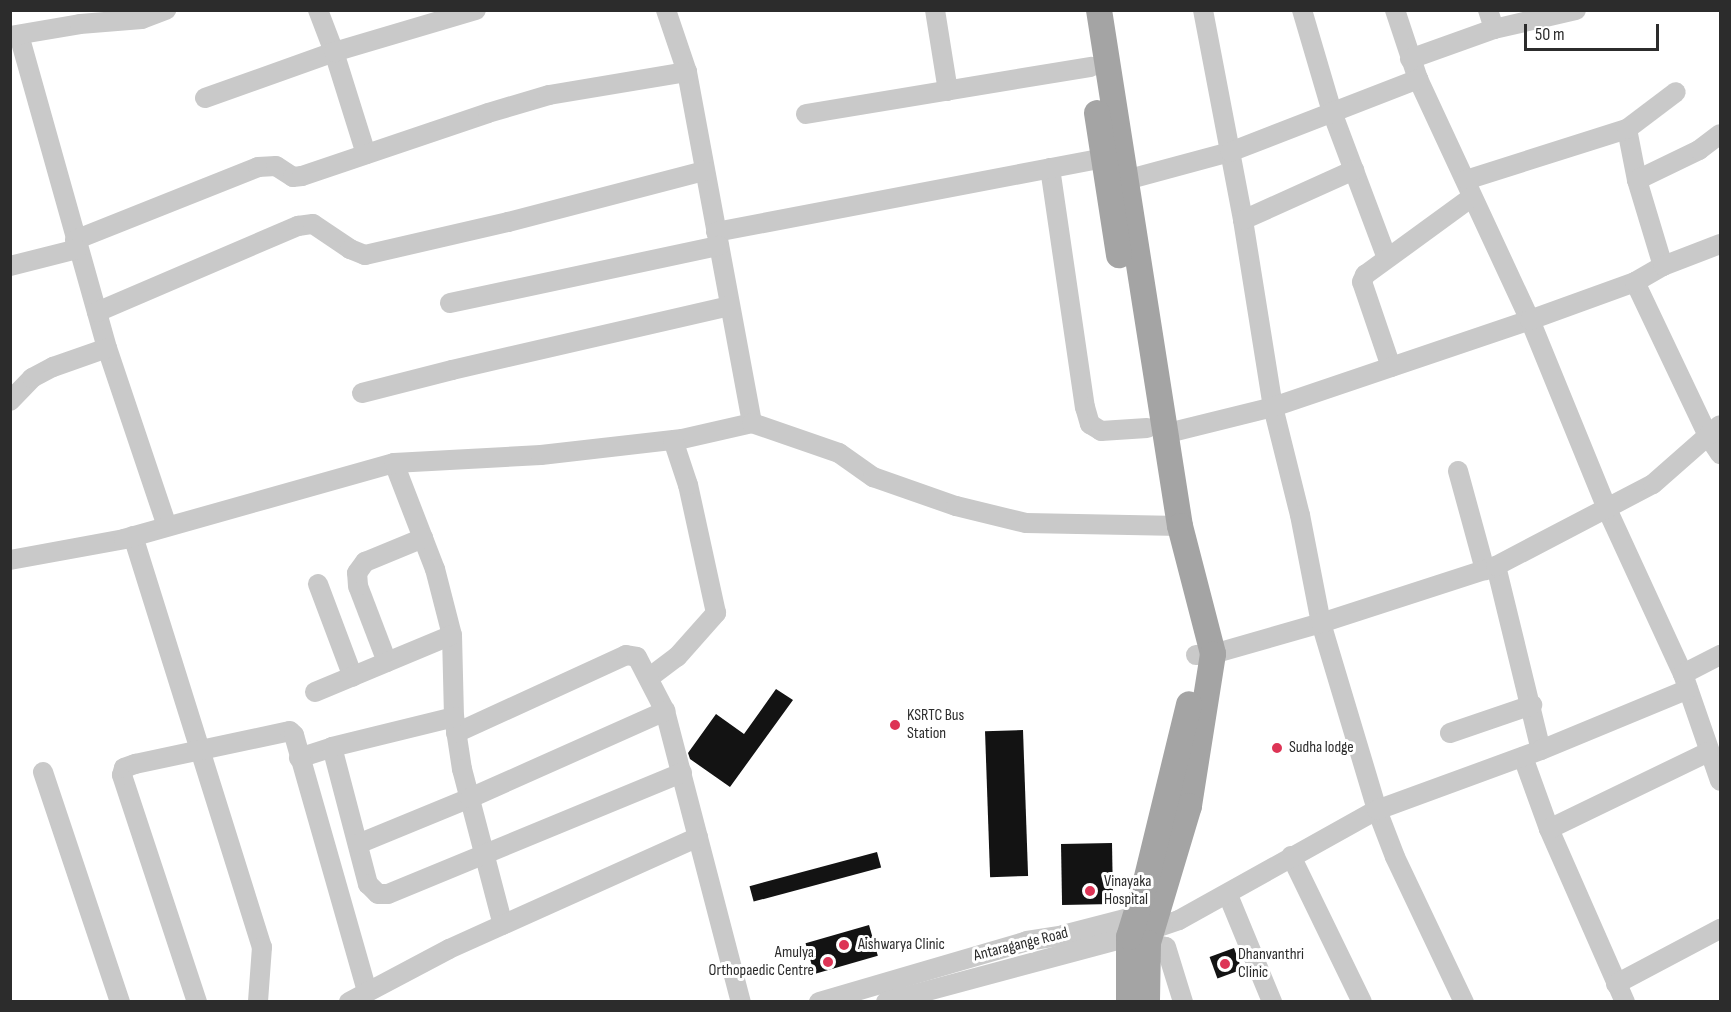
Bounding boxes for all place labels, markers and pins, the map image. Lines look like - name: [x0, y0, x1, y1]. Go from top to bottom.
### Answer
- place label: KSRTC Bus Station: [907, 706, 964, 744]
- marker: KSRTC Bus Station: [888, 718, 902, 732]
- place label: Sudha lodge: [1289, 738, 1354, 758]
- marker: Sudha lodge: [1270, 741, 1284, 755]
- place label: Vinayaka Hospital: [1104, 872, 1151, 910]
- marker: Vinayaka Hospital: [1081, 882, 1099, 900]
- place label: Aishwarya Clinic: [858, 935, 945, 955]
- marker: Aishwarya Clinic: [835, 936, 853, 954]
- place label: Amulya Orthopaedic Centre: [709, 943, 814, 981]
- place label: Dhanvanthri Clinic: [1238, 945, 1304, 983]
- marker: Amulya Orthopaedic Centre: [819, 953, 837, 971]
- marker: Dhanvanthri Clinic: [1216, 955, 1234, 973]

